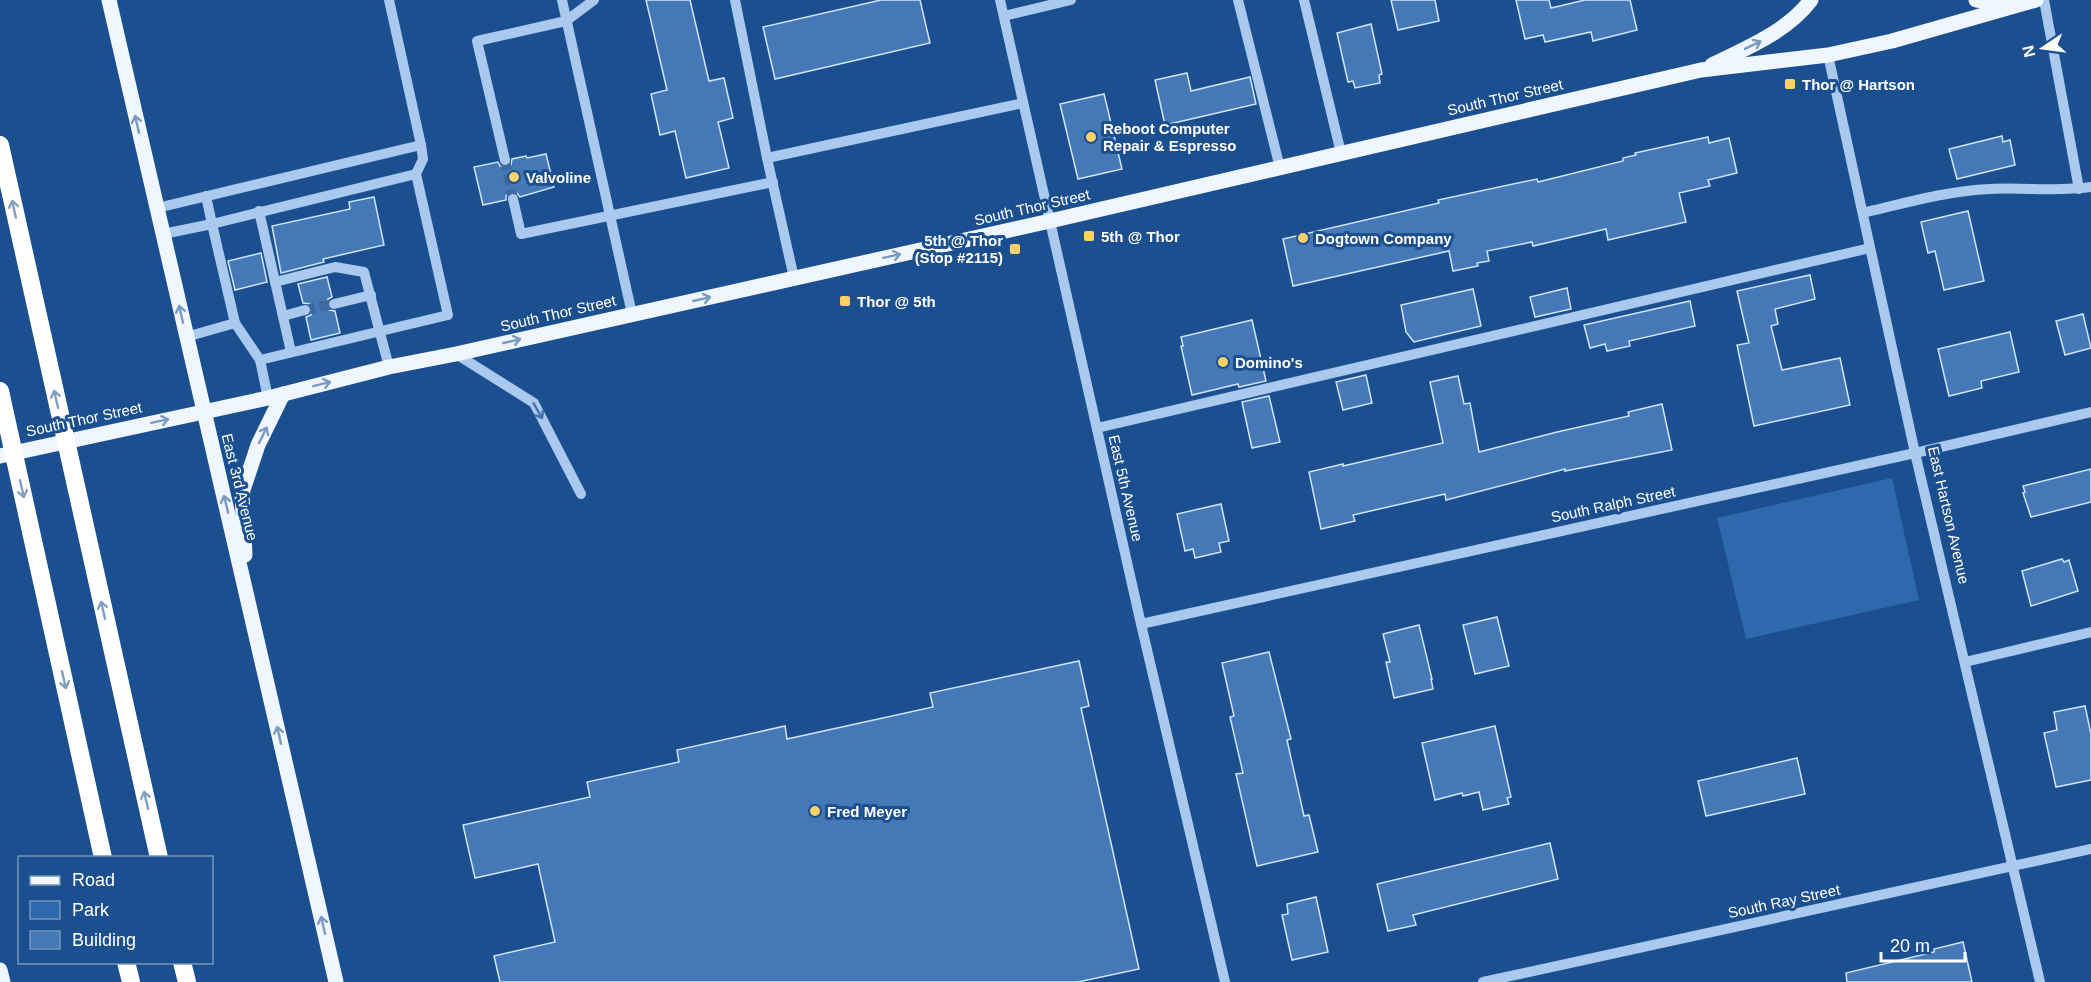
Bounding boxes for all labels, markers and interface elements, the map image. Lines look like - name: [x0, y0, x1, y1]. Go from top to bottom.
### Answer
- north arrow: [2013, 18, 2073, 78]
- one-way arrow: [1744, 38, 1762, 50]
- text: N: [2019, 44, 2038, 59]
- street label: South Thor Street: [1446, 75, 1565, 119]
- place label: Thor @ Hartson: [1802, 76, 1915, 93]
- marker: Thor @ Hartson: [1783, 77, 1797, 91]
- one-way arrow: [131, 115, 143, 134]
- place label: Reboot Computer Repair & Espresso: [1103, 120, 1236, 154]
- marker: Reboot Computer Repair & Espresso: [1084, 130, 1098, 144]
- place label: Valvoline: [526, 169, 591, 186]
- marker: Valvoline: [507, 170, 521, 184]
- street label: South Thor Street: [973, 185, 1092, 229]
- one-way arrow: [8, 200, 19, 219]
- place label: 5th @ Thor: [1101, 228, 1180, 245]
- marker: 5th @ Thor: [1082, 229, 1096, 243]
- place label: Dogtown Company: [1315, 230, 1452, 247]
- marker: Dogtown Company: [1296, 231, 1310, 245]
- place label: 5th @ Thor (Stop #2115): [915, 232, 1003, 266]
- marker: 5th @ Thor (Stop #2115): [1008, 242, 1022, 256]
- one-way arrow: [883, 250, 902, 262]
- street label: South Thor Street: [499, 291, 618, 335]
- one-way arrow: [692, 292, 711, 304]
- place label: Thor @ 5th: [857, 293, 936, 310]
- marker: Thor @ 5th: [838, 294, 852, 308]
- one-way arrow: [174, 305, 186, 324]
- one-way arrow: [502, 335, 521, 347]
- place label: Domino's: [1235, 354, 1303, 371]
- marker: Domino's: [1216, 355, 1230, 369]
- one-way arrow: [312, 378, 331, 390]
- one-way arrow: [50, 390, 61, 410]
- street label: South Thor Street: [24, 398, 144, 440]
- one-way arrow: [532, 402, 544, 419]
- one-way arrow: [150, 415, 169, 427]
- one-way arrow: [258, 426, 269, 444]
- street label: East 3rd Avenue: [218, 432, 262, 542]
- street label: East 5th Avenue: [1105, 433, 1147, 543]
- street label: East Hartson Avenue: [1925, 445, 1973, 585]
- one-way arrow: [17, 479, 28, 498]
- street label: South Ralph Street: [1549, 482, 1678, 525]
- one-way arrow: [219, 495, 231, 514]
- one-way arrow: [97, 601, 109, 620]
- one-way arrow: [59, 669, 70, 689]
- one-way arrow: [273, 726, 285, 745]
- one-way arrow: [140, 791, 151, 811]
- place label: Fred Meyer: [827, 803, 907, 820]
- marker: Fred Meyer: [808, 804, 822, 818]
- legend: [18, 856, 213, 964]
- text: Road: [72, 870, 115, 890]
- street label: South Ray Street: [1726, 881, 1842, 921]
- text: Park: [72, 900, 110, 920]
- one-way arrow: [317, 916, 328, 935]
- scale bar: [1881, 925, 1965, 963]
- text: Building: [72, 930, 136, 950]
- text: 20 m: [1890, 936, 1930, 956]

